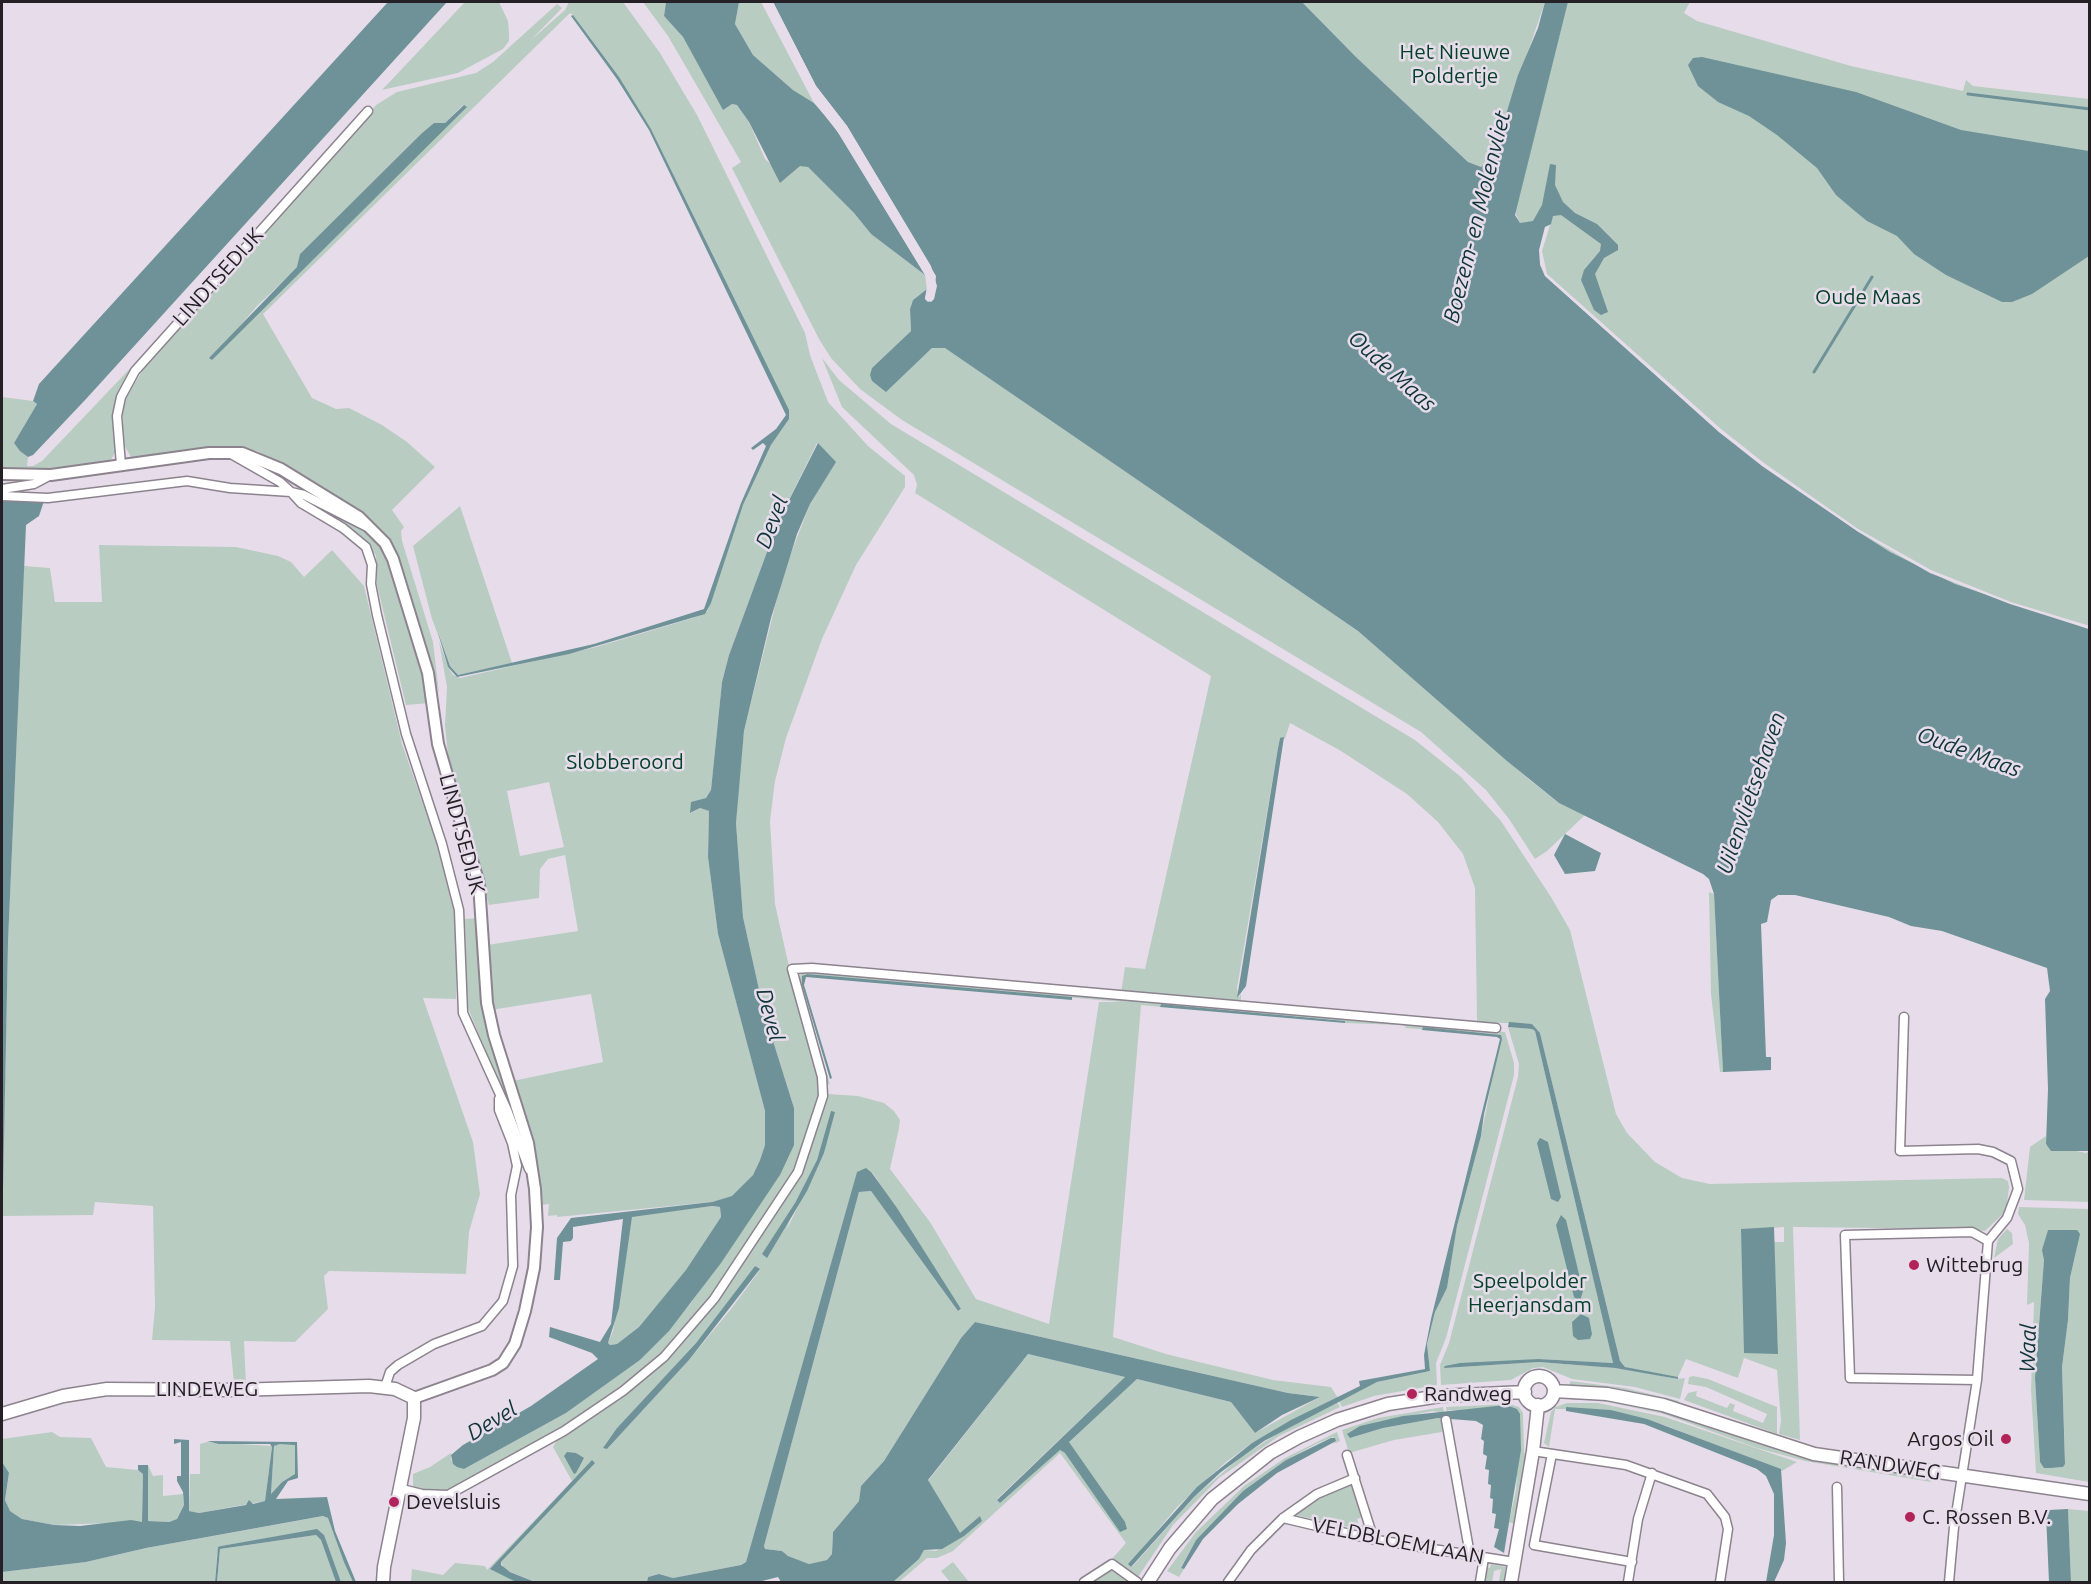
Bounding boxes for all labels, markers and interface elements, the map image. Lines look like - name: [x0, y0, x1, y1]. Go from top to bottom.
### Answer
- park label: Het Nieuwe Poldertje: [1400, 39, 1510, 89]
- water label: Boezem- en Molenvliet: [1438, 108, 1516, 326]
- street label: LINDTSEDIJK: [167, 223, 269, 331]
- park label: Oude Maas: [1815, 284, 1921, 310]
- water label: Oude Maas: [1343, 325, 1441, 417]
- water label: Devel: [750, 492, 794, 552]
- water label: Uilenvlietsehaven: [1711, 708, 1791, 878]
- water label: Oude Maas: [1913, 721, 2025, 783]
- park label: Slobberoord: [566, 749, 684, 775]
- street label: LINDTSEDIJK: [434, 771, 490, 897]
- water label: Devel: [750, 985, 790, 1045]
- place label: Wittebrug: [1926, 1252, 2023, 1278]
- marker: Wittebrug: [1907, 1258, 1921, 1272]
- park label: Speelpolder Heerjansdam: [1468, 1268, 1592, 1318]
- water label: Waal: [2014, 1323, 2042, 1373]
- street label: LINDEWEG: [156, 1376, 258, 1402]
- place label: Randweg: [1424, 1381, 1512, 1407]
- marker: Randweg: [1405, 1387, 1419, 1401]
- water label: Devel: [462, 1396, 522, 1446]
- place label: Argos Oil: [1907, 1426, 1994, 1452]
- marker: Argos Oil: [1999, 1432, 2013, 1446]
- street label: RANDWEG: [1838, 1445, 1942, 1485]
- place label: Develsluis: [406, 1489, 501, 1515]
- marker: Develsluis: [387, 1495, 401, 1509]
- place label: C. Rossen B.V.: [1922, 1504, 2051, 1530]
- marker: C. Rossen B.V.: [1903, 1510, 1917, 1524]
- street label: VELDBLOEMLAAN: [1310, 1512, 1486, 1570]

